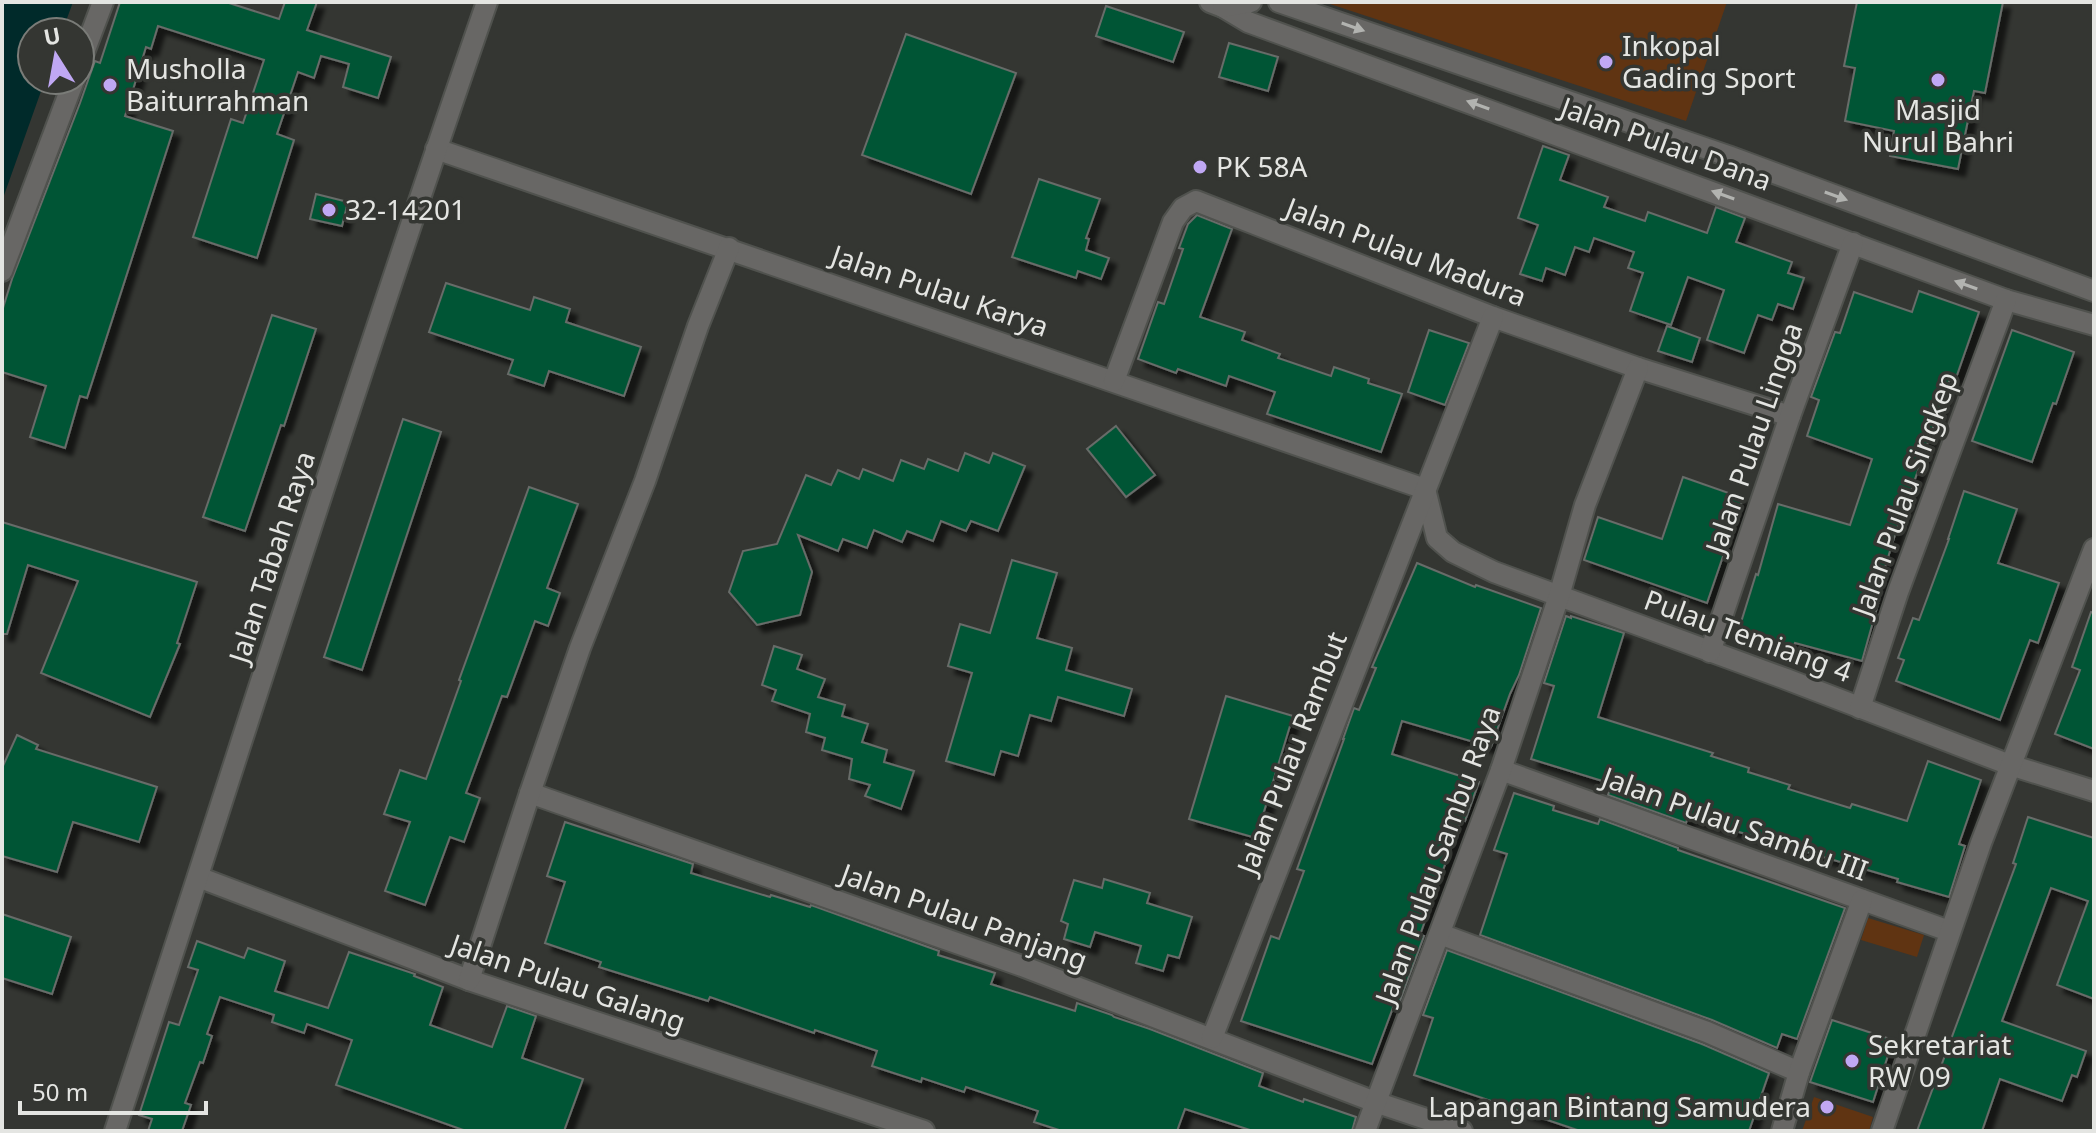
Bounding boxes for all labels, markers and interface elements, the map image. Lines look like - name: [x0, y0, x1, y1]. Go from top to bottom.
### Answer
- north arrow: [16, 16, 96, 96]
- text: U: [41, 19, 63, 52]
- one-way arrow: [1341, 22, 1365, 34]
- place label: Inkopal Gading Sport: [1622, 26, 1796, 96]
- place label: Musholla Baiturrahman: [126, 49, 309, 119]
- marker: Inkopal Gading Sport: [1597, 53, 1615, 71]
- marker: Masjid Nurul Bahri: [1929, 71, 1947, 89]
- marker: Musholla Baiturrahman: [101, 76, 119, 94]
- street label: Jalan Pulau Dana: [1553, 86, 1777, 199]
- place label: Masjid Nurul Bahri: [1862, 90, 2014, 160]
- one-way arrow: [1466, 99, 1490, 111]
- place label: PK 58A: [1216, 147, 1308, 185]
- marker: PK 58A: [1191, 158, 1209, 176]
- street label: Jalan Pulau Madura: [1278, 187, 1532, 314]
- one-way arrow: [1710, 188, 1734, 200]
- place label: 32-14201: [345, 190, 466, 228]
- one-way arrow: [1824, 190, 1848, 203]
- marker: 32-14201: [320, 201, 338, 219]
- street label: Jalan Pulau Karya: [824, 234, 1054, 345]
- one-way arrow: [1954, 278, 1978, 291]
- street label: Jalan Pulau Lingga: [1695, 317, 1810, 561]
- street label: Jalan Pulau Singkep: [1841, 366, 1966, 624]
- street label: Jalan Tabah Raya: [218, 446, 323, 670]
- street label: Pulau Temiang 4: [1639, 580, 1857, 690]
- street label: Jalan Pulau Rambut: [1226, 626, 1355, 882]
- street label: Jalan Pulau Sambu Raya: [1364, 700, 1509, 1012]
- street label: Jalan Pulau Sambu III: [1594, 756, 1873, 889]
- street label: Jalan Pulau Panjang: [833, 853, 1093, 978]
- street label: Jalan Pulau Galang: [443, 923, 691, 1040]
- place label: Sekretariat RW 09: [1868, 1025, 2011, 1095]
- marker: Sekretariat RW 09: [1843, 1052, 1861, 1070]
- scale bar: [20, 1065, 206, 1115]
- text: 50 m: [32, 1075, 88, 1108]
- place label: Lapangan Bintang Samudera: [1428, 1087, 1811, 1125]
- marker: Lapangan Bintang Samudera: [1818, 1098, 1836, 1116]

